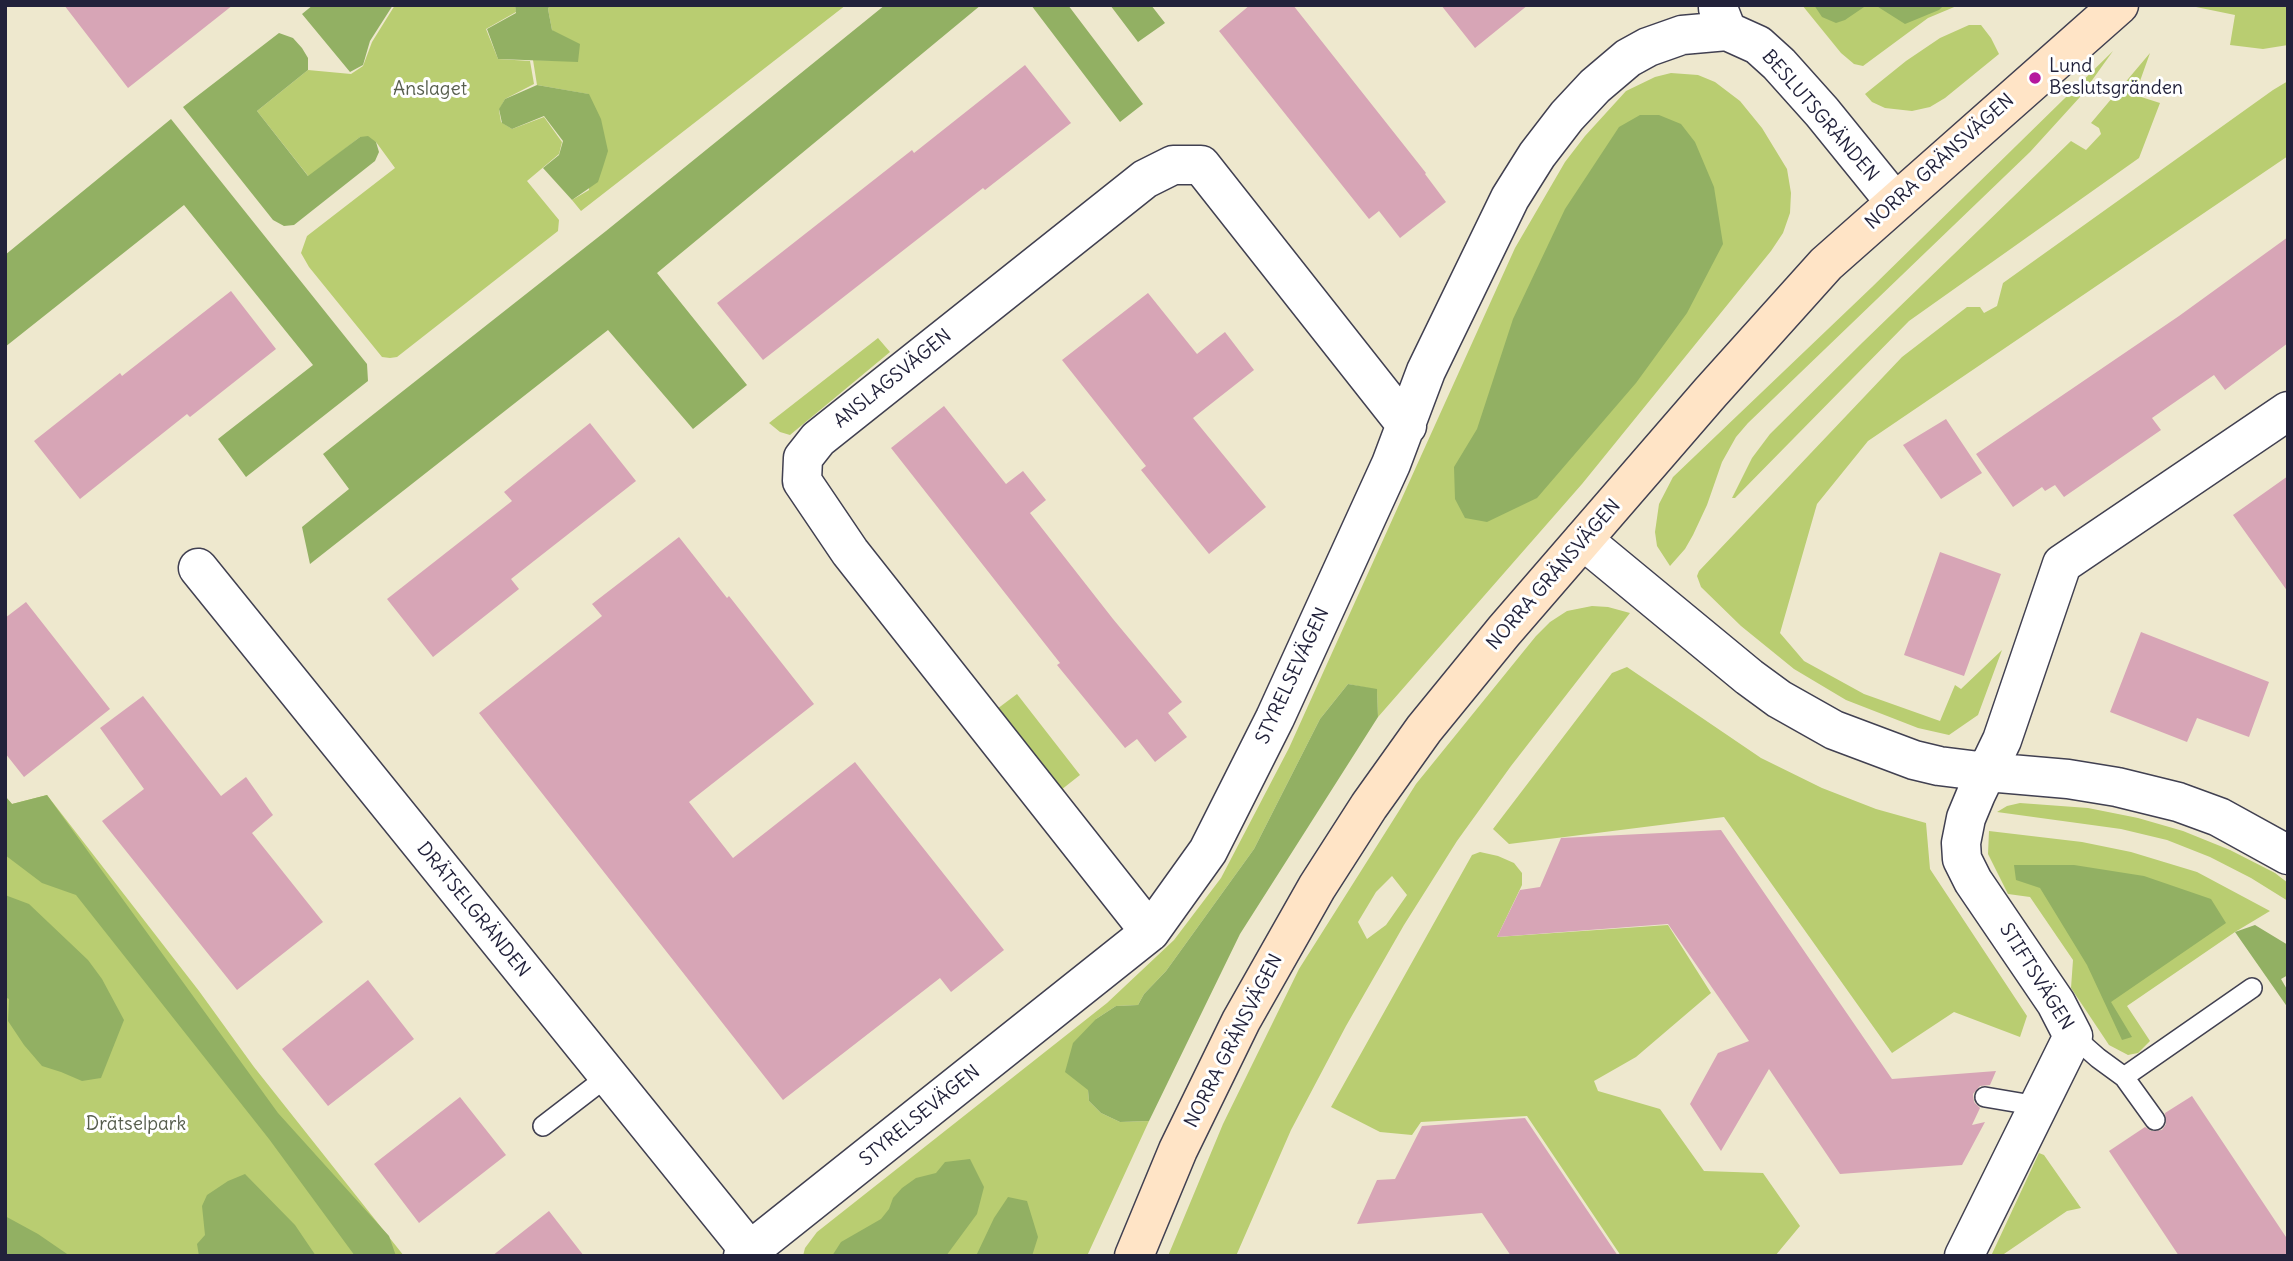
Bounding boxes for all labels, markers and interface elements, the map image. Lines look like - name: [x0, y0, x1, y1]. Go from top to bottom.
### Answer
- street label: BESLUTSGRÄNDEN: [1757, 46, 1883, 186]
- place label: Lund Beslutsgränden: [2049, 56, 2183, 100]
- marker: Lund Beslutsgränden: [2027, 70, 2043, 86]
- park label: Anslaget: [393, 79, 467, 101]
- street label: NORRA GRÄNSVÄGEN: [1861, 89, 2019, 235]
- street label: ANSLAGSVÄGEN: [830, 325, 956, 433]
- street label: NORRA GRÄNSVÄGEN: [1482, 495, 1626, 655]
- street label: STYRELSEVÄGEN: [1251, 604, 1335, 748]
- street label: DRÄTSELGRÄNDEN: [412, 838, 534, 982]
- street label: STIFTSVÄGEN: [1994, 919, 2078, 1035]
- street label: NORRA GRÄNSVÄGEN: [1180, 950, 1288, 1132]
- street label: STYRELSEVÄGEN: [855, 1061, 985, 1171]
- park label: Drätselpark: [86, 1114, 186, 1136]

